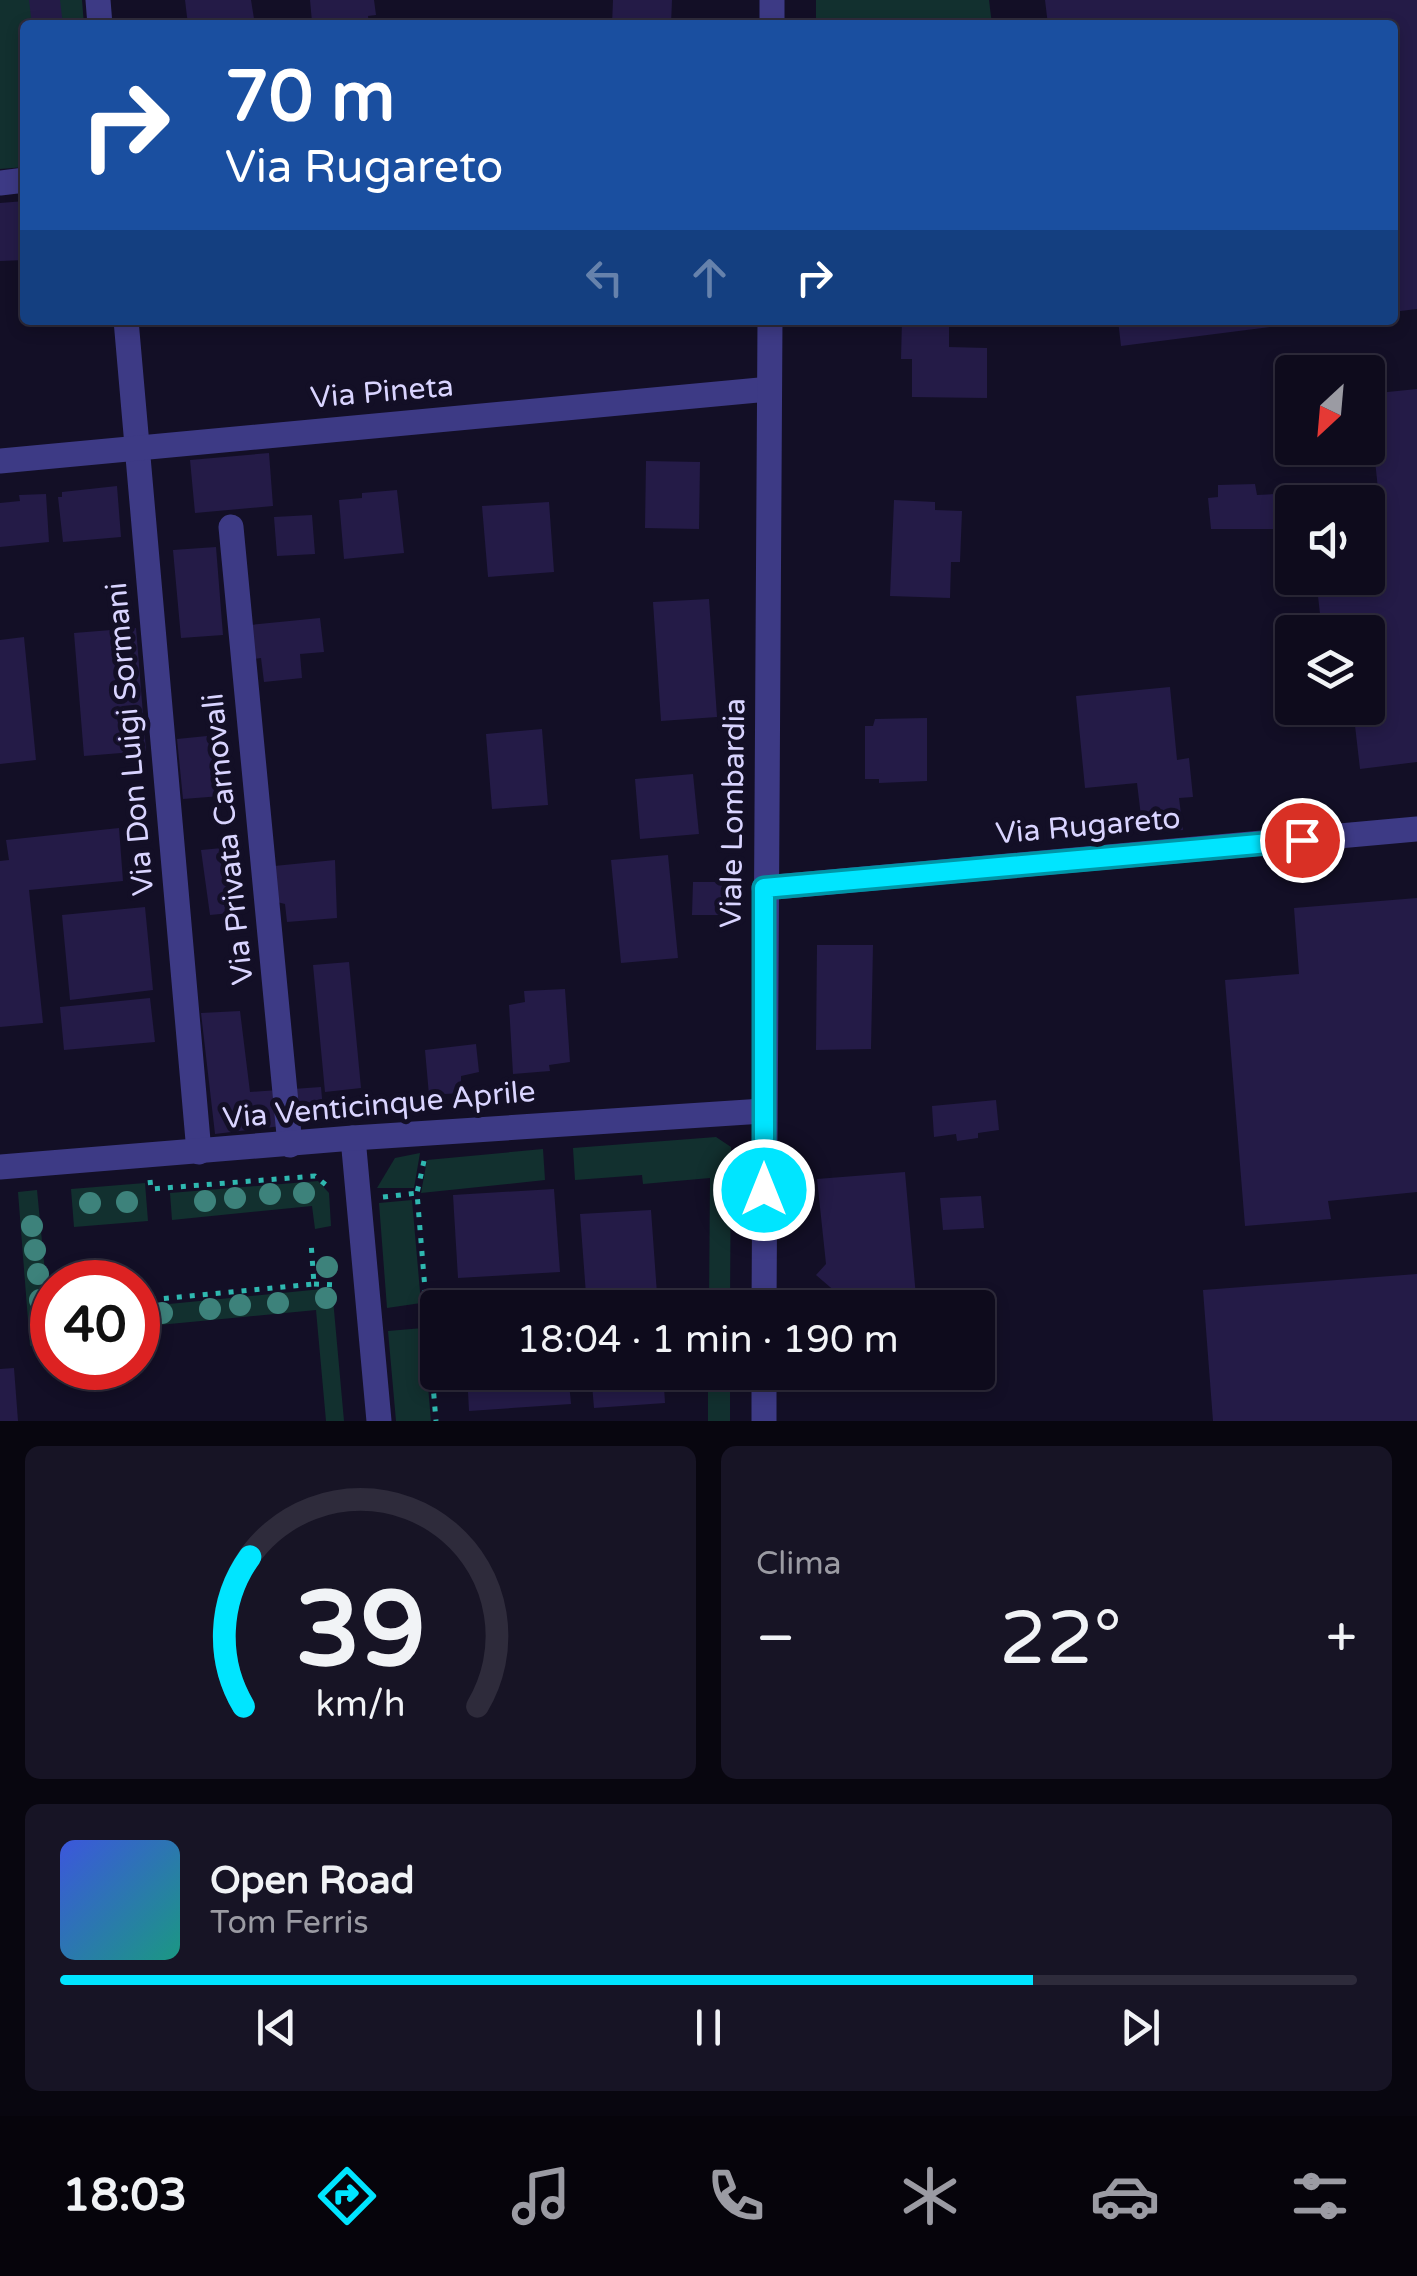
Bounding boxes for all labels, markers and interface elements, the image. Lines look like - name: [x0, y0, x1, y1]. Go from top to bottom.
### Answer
- text: 70 m: [225, 56, 395, 140]
- icon: right: [60, 60, 190, 190]
- text: Via Rugareto: [225, 141, 503, 195]
- icon: left: [577, 250, 632, 305]
- icon: ahead: [682, 250, 737, 305]
- icon: right: [787, 250, 842, 305]
- north arrow: [1275, 355, 1385, 465]
- map controls: [1275, 355, 1385, 725]
- street label: Via Pineta: [309, 367, 455, 417]
- button: sound: [1275, 485, 1385, 595]
- street label: Via Don Luigi Sormani: [98, 581, 162, 897]
- button: layers: [1275, 615, 1385, 725]
- street label: Via Privata Carnovali: [194, 691, 262, 987]
- street label: Viale Lombardia: [712, 698, 754, 928]
- pin: [1260, 798, 1345, 883]
- street label: Via Rugareto: [994, 799, 1182, 853]
- icon: arrive: [1275, 813, 1330, 868]
- street label: Via Venticinque Aprile: [221, 1073, 537, 1137]
- position arrow: [712, 1138, 816, 1242]
- speed limit sign: 40: [30, 1260, 160, 1390]
- text: 18:04 · 1 min · 190 m: [516, 1317, 899, 1363]
- text: Clima: [756, 1545, 842, 1583]
- text: 39: [295, 1569, 426, 1694]
- text: 22°: [999, 1594, 1122, 1684]
- text: −: [756, 1606, 795, 1672]
- text: +: [1326, 1606, 1357, 1672]
- text: km/h: [316, 1683, 405, 1726]
- text: Open Road: [210, 1858, 415, 1904]
- text: Tom Ferris: [210, 1904, 369, 1942]
- icon: previous: [249, 2000, 304, 2055]
- icon: pause: [681, 2000, 736, 2055]
- icon: next: [1113, 2000, 1168, 2055]
- icon: directions: [312, 2161, 382, 2231]
- icon: music: [506, 2161, 576, 2231]
- icon: phone: [701, 2161, 771, 2231]
- icon: climate: [895, 2161, 965, 2231]
- icon: car: [1090, 2161, 1160, 2231]
- icon: filters: [1285, 2161, 1355, 2231]
- text: 18:03: [62, 2169, 187, 2223]

